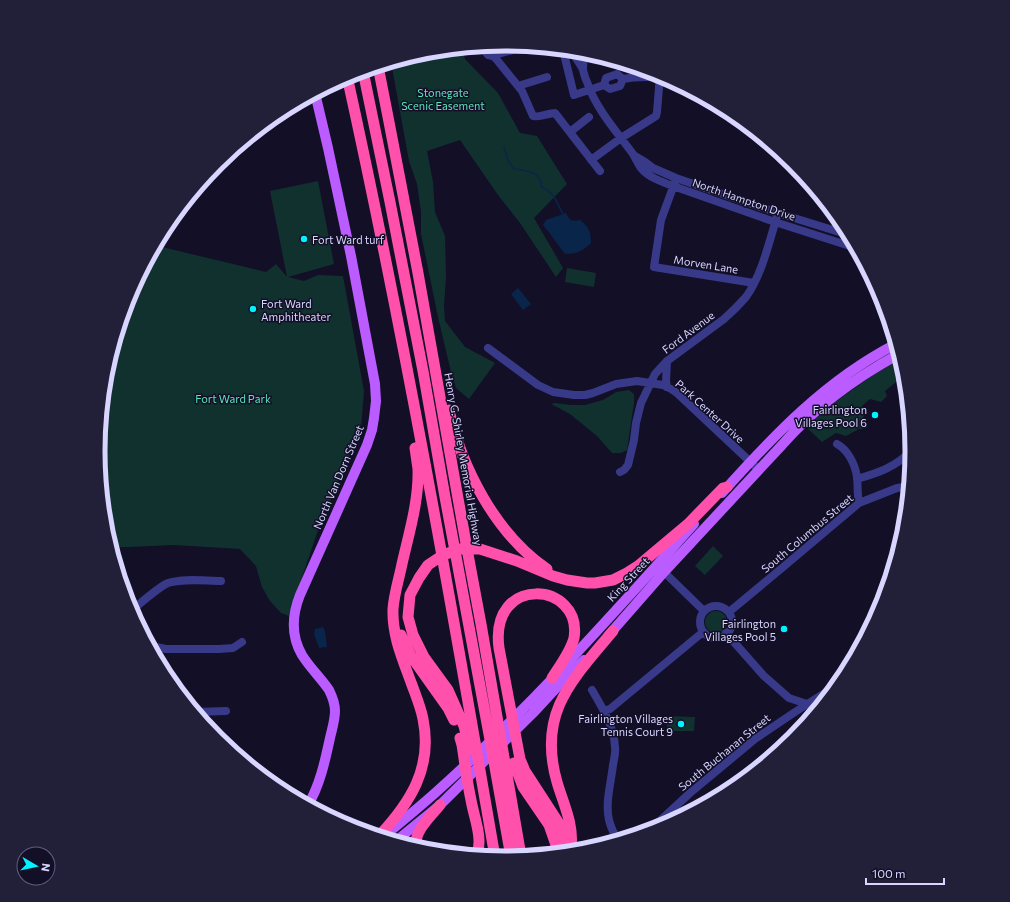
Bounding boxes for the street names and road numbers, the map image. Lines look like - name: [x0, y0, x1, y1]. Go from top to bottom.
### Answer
- street label: North Hampton Drive: [691, 175, 797, 223]
- street label: Morven Lane: [673, 252, 739, 276]
- street label: Ford Avenue: [659, 308, 717, 356]
- street label: Henry G. Shirley Memorial Highway: [442, 372, 486, 547]
- street label: Park Center Drive: [673, 377, 747, 445]
- street label: North Van Dorn Street: [310, 423, 366, 531]
- street label: South Columbus Street: [759, 491, 856, 575]
- street label: King Street: [604, 554, 652, 604]
- street label: South Buchanan Street: [675, 711, 773, 793]

